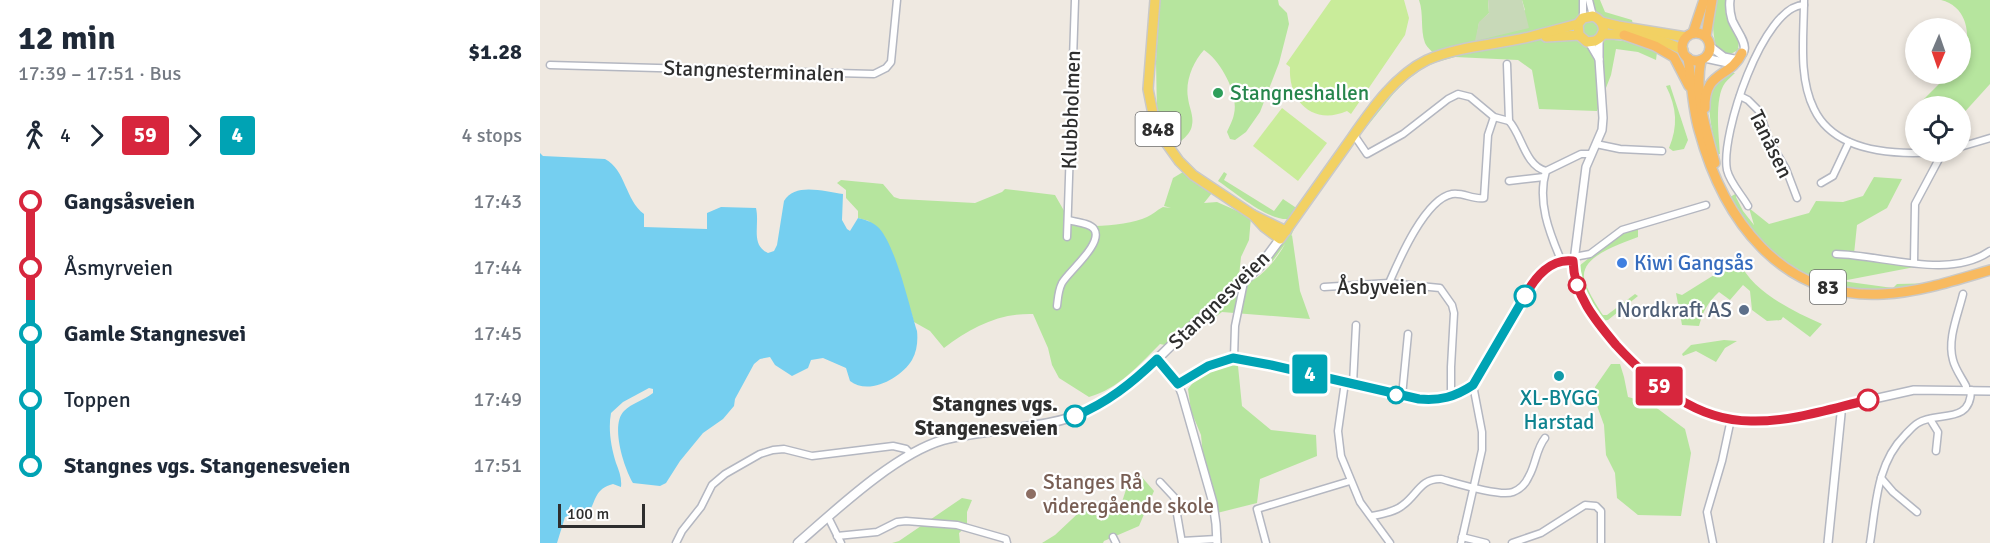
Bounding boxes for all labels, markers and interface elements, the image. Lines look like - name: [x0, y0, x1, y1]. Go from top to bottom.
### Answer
- text: 12 min: [18, 18, 115, 59]
- north arrow: [1905, 18, 1971, 84]
- map controls: [1905, 18, 1971, 162]
- text: $1.28: [468, 38, 522, 65]
- street label: Klubbholmen: [1056, 50, 1086, 170]
- street label: Stangnesterminalen: [663, 55, 845, 87]
- text: 17:39 – 17:51 · Bus: [18, 61, 181, 86]
- place label: Stangneshallen: [1230, 80, 1369, 106]
- marker: Stangneshallen: [1211, 86, 1225, 100]
- button: locate: [1905, 96, 1971, 162]
- street label: Tanåsen: [1743, 106, 1799, 182]
- road number: 848: [1136, 112, 1180, 146]
- icon: walk: [18, 119, 51, 152]
- icon: forward: [80, 119, 113, 152]
- icon: forward: [178, 119, 211, 152]
- text: 59: [134, 122, 157, 148]
- text: 4: [232, 122, 243, 148]
- text: 4: [60, 123, 71, 148]
- text: 4 stops: [461, 123, 522, 148]
- text: Gangsåsveien: [64, 188, 195, 215]
- text: 17:43: [473, 189, 522, 214]
- street label: Stangnesveien: [1163, 245, 1275, 355]
- place label: Kiwi Gangsås: [1634, 250, 1753, 276]
- text: Åsmyrveien: [64, 254, 173, 281]
- text: 17:44: [473, 255, 522, 280]
- marker: Kiwi Gangsås: [1615, 256, 1629, 270]
- road number: 83: [1810, 270, 1846, 304]
- street label: Åsbyveien: [1337, 273, 1427, 300]
- unlabelled marker: [1568, 276, 1586, 294]
- unlabelled marker: [1514, 285, 1536, 307]
- place label: Nordkraft AS: [1617, 297, 1732, 323]
- marker: Nordkraft AS: [1737, 303, 1751, 317]
- text: Gamle Stangnesvei: [64, 320, 246, 347]
- text: 17:45: [473, 321, 522, 346]
- line badge: 4: [1290, 354, 1330, 394]
- text: 4: [1304, 361, 1316, 387]
- line badge: 59: [1632, 366, 1686, 406]
- marker: XL-BYGG Harstad: [1552, 369, 1566, 383]
- text: 59: [1648, 373, 1670, 399]
- place label: XL-BYGG Harstad: [1520, 385, 1598, 435]
- text: Toppen: [64, 386, 131, 413]
- unlabelled marker: [1387, 386, 1405, 404]
- text: 17:49: [473, 387, 522, 412]
- unlabelled marker: [1857, 389, 1879, 411]
- place label: Stangnes vgs. Stangenesveien: [915, 391, 1058, 441]
- marker: Stangnes vgs. Stangenesveien: [1064, 405, 1086, 427]
- text: Stangnes vgs. Stangenesveien: [64, 452, 350, 479]
- text: 17:51: [473, 453, 522, 478]
- place label: Stanges Rå videregående skole: [1043, 469, 1214, 519]
- marker: Stanges Rå videregående skole: [1024, 487, 1038, 501]
- scale bar: [558, 501, 645, 528]
- text: 100 m: [567, 504, 609, 524]

